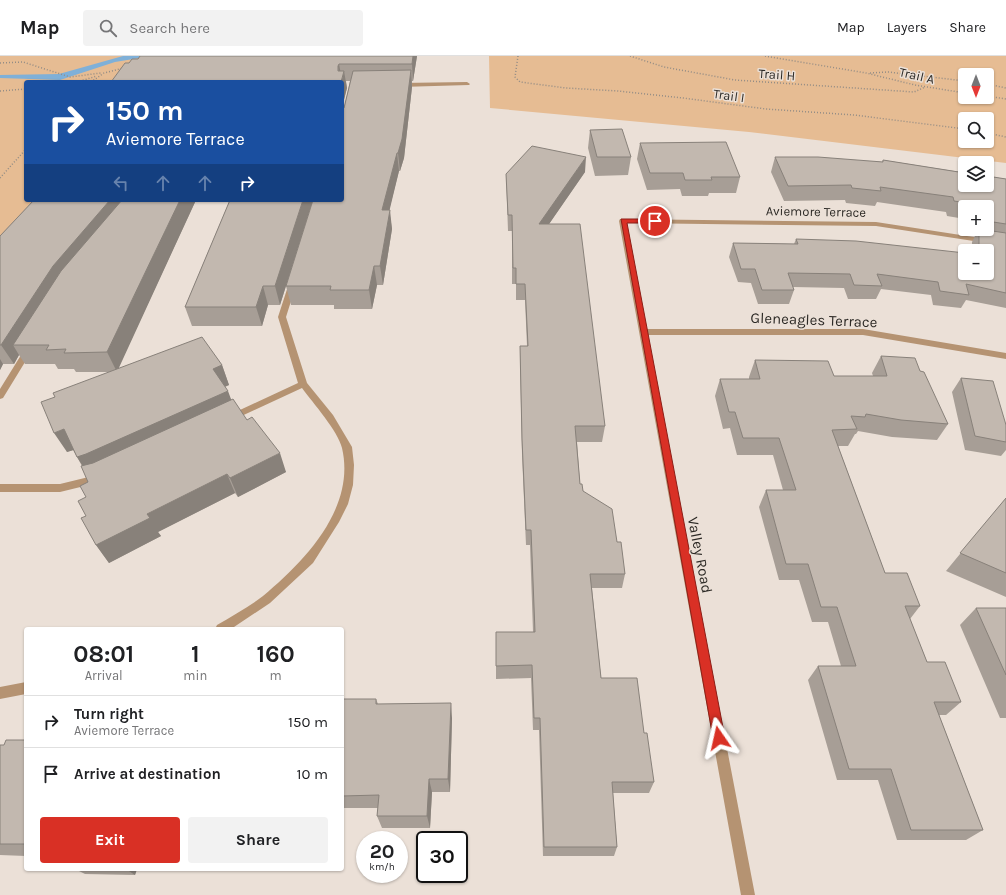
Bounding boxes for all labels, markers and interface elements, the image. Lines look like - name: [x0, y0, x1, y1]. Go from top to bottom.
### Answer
- search box: [83, 10, 363, 46]
- text: Map: [20, 17, 59, 39]
- icon: search: [97, 17, 119, 39]
- text: Search here: [129, 19, 210, 37]
- text: Map: [837, 19, 865, 36]
- text: Layers: [887, 19, 927, 36]
- text: Share: [949, 19, 986, 36]
- street label: Trail A: [898, 64, 936, 87]
- street label: Trail H: [758, 66, 796, 83]
- north arrow: [958, 68, 994, 104]
- map controls: [958, 68, 994, 280]
- street label: Trail I: [712, 86, 746, 105]
- text: 150 m: [106, 94, 184, 127]
- icon: right: [40, 96, 92, 148]
- button: search: [958, 112, 994, 148]
- text: Aviemore Terrace: [106, 128, 245, 150]
- button: layers: [958, 156, 994, 192]
- icon: left: [110, 172, 132, 194]
- icon: ahead: [152, 172, 174, 194]
- icon: ahead: [194, 172, 216, 194]
- icon: right: [236, 172, 258, 194]
- button: +: [958, 200, 994, 236]
- street label: Aviemore Terrace: [766, 203, 867, 220]
- pin: [638, 204, 672, 238]
- icon: arrive: [644, 210, 666, 232]
- button: −: [958, 244, 994, 280]
- street label: Gleneagles Terrace: [750, 309, 878, 331]
- street label: Valley Road: [684, 515, 716, 595]
- text: 08:01: [73, 640, 134, 668]
- text: 1: [191, 640, 200, 668]
- text: 160: [256, 640, 295, 668]
- text: Arrival: [85, 668, 123, 683]
- text: min: [183, 668, 207, 683]
- text: m: [270, 668, 282, 683]
- text: Turn right: [74, 705, 144, 723]
- icon: right: [40, 711, 62, 733]
- text: 150 m: [288, 713, 328, 731]
- position arrow: [698, 717, 740, 759]
- text: Aviemore Terrace: [74, 723, 174, 738]
- icon: arrive: [40, 763, 62, 785]
- text: Arrive at destination: [74, 765, 221, 783]
- text: 10 m: [297, 765, 328, 783]
- button: Exit: [40, 817, 180, 863]
- button: Share: [188, 817, 328, 863]
- speed limit sign: 30: [416, 831, 468, 883]
- text: 20: [370, 840, 394, 863]
- text: km/h: [369, 861, 395, 873]

